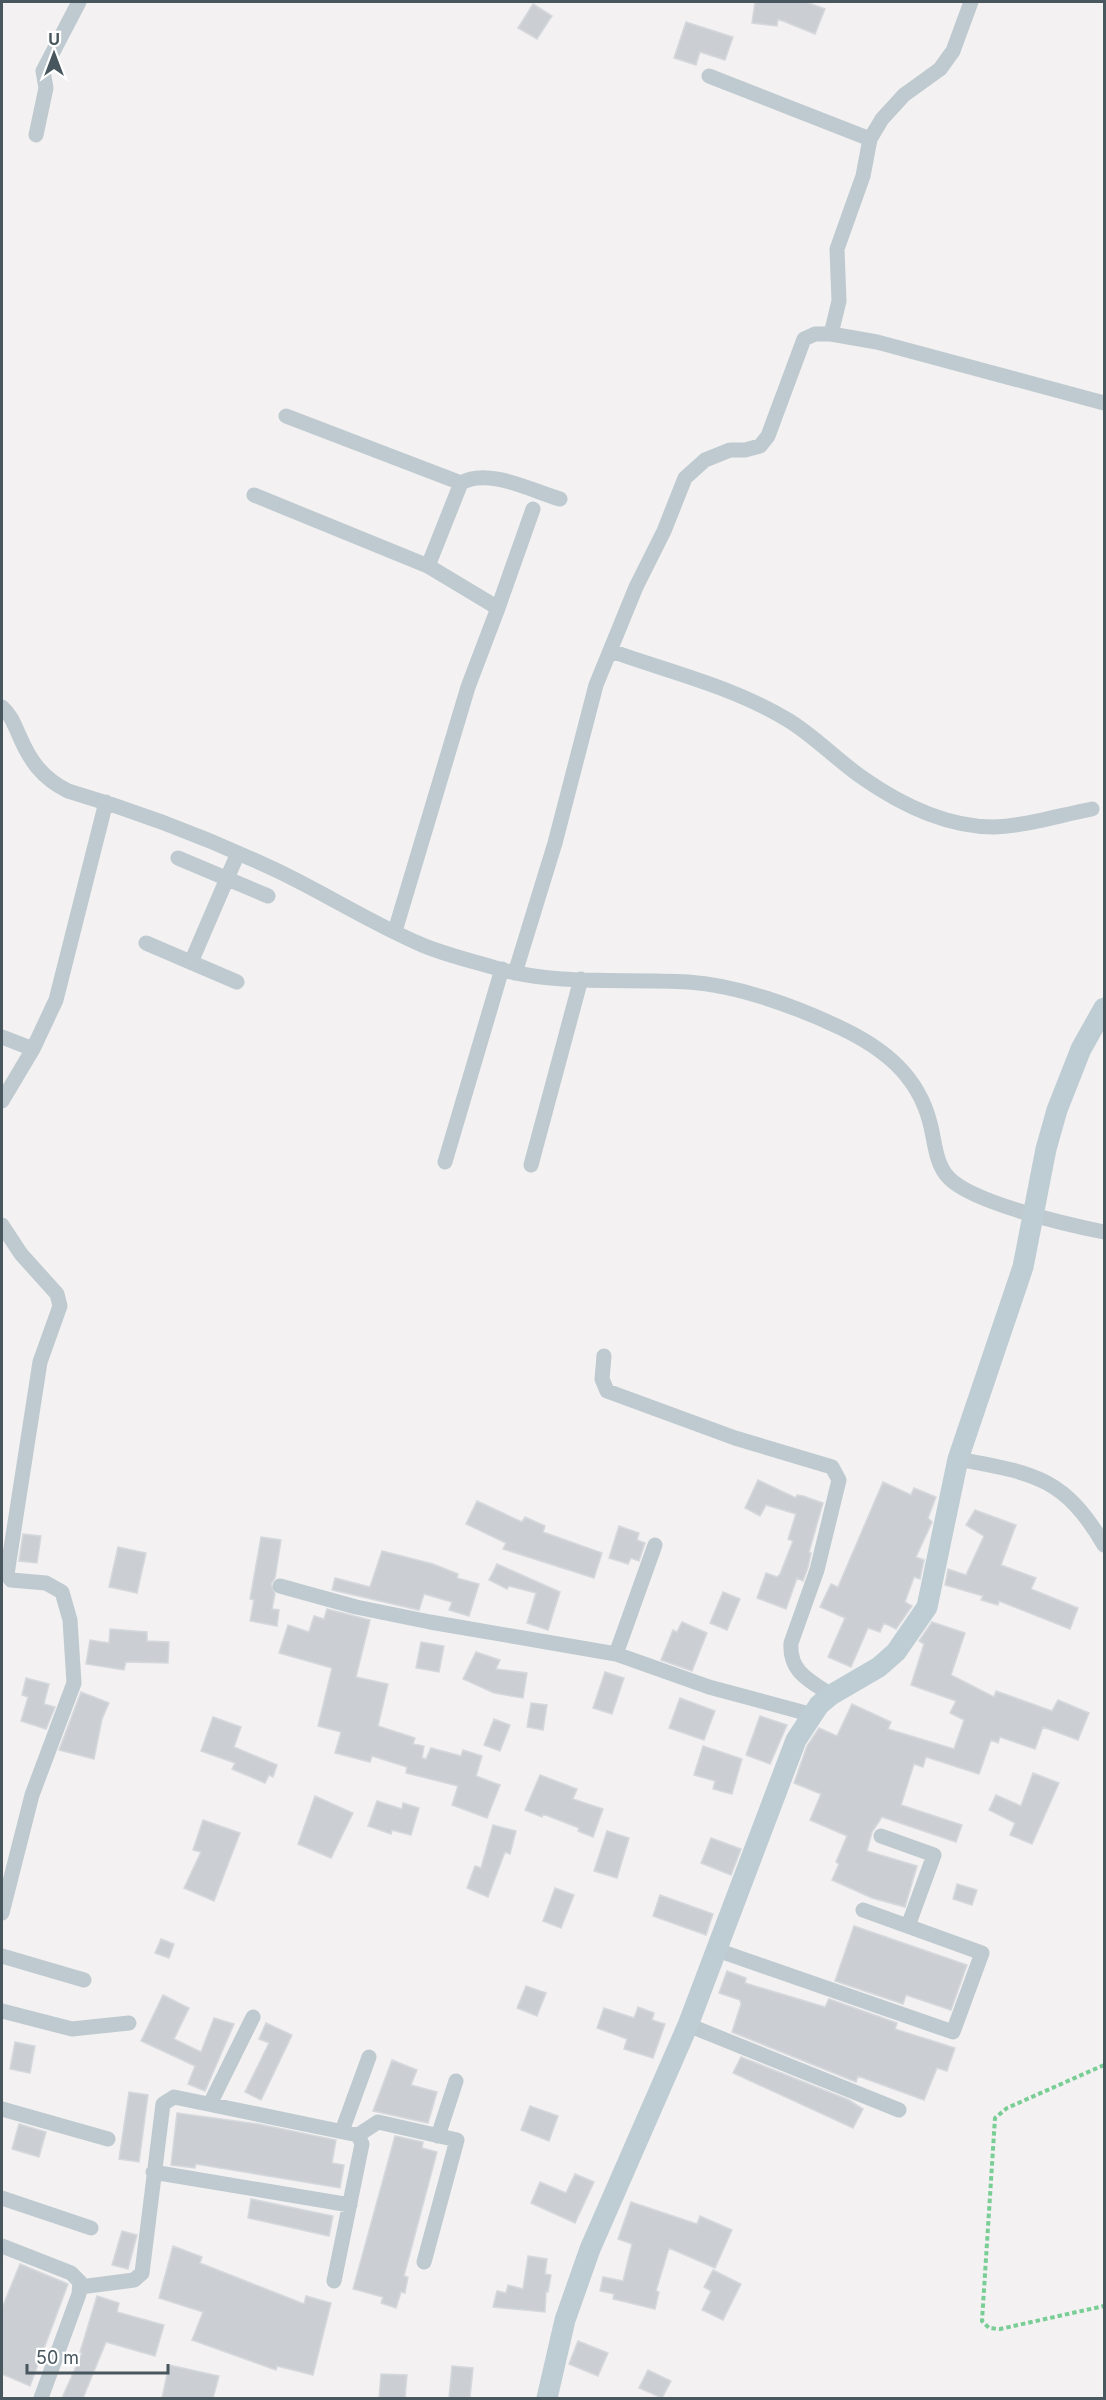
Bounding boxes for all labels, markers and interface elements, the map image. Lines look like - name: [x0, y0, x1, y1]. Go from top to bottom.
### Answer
- north arrow: [24, 24, 84, 84]
- text: U: [48, 29, 60, 49]
- scale bar: [27, 2337, 168, 2375]
- text: 50 m: [36, 2347, 79, 2368]

